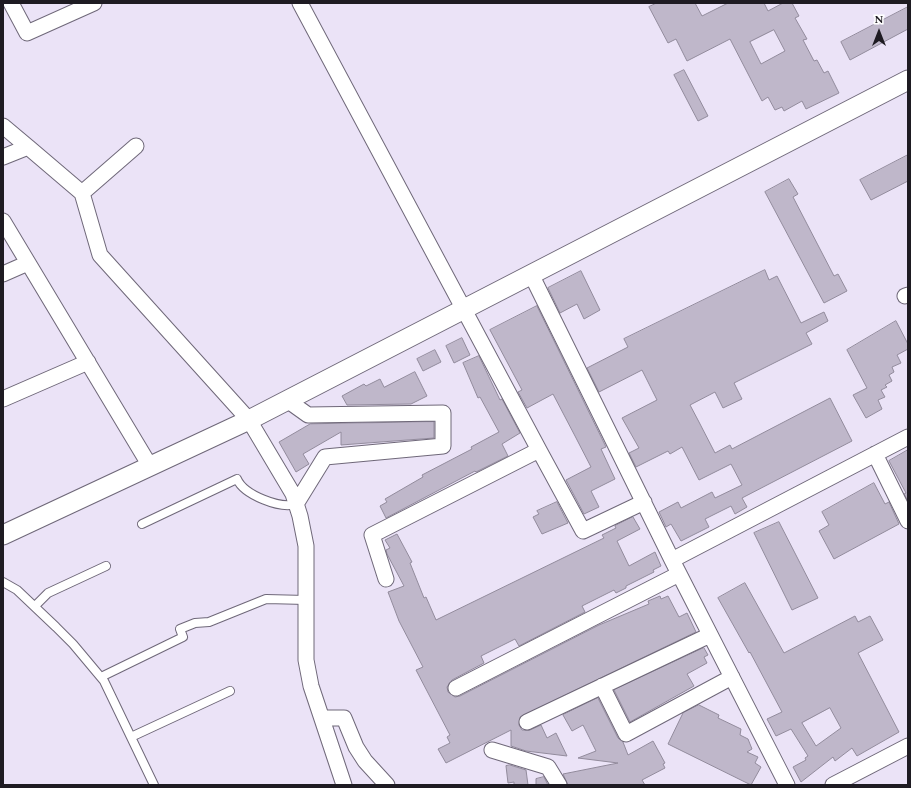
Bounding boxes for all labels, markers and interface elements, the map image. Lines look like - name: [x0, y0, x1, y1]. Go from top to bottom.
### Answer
- text: N: [875, 11, 883, 28]
- north arrow: [859, 12, 899, 52]

